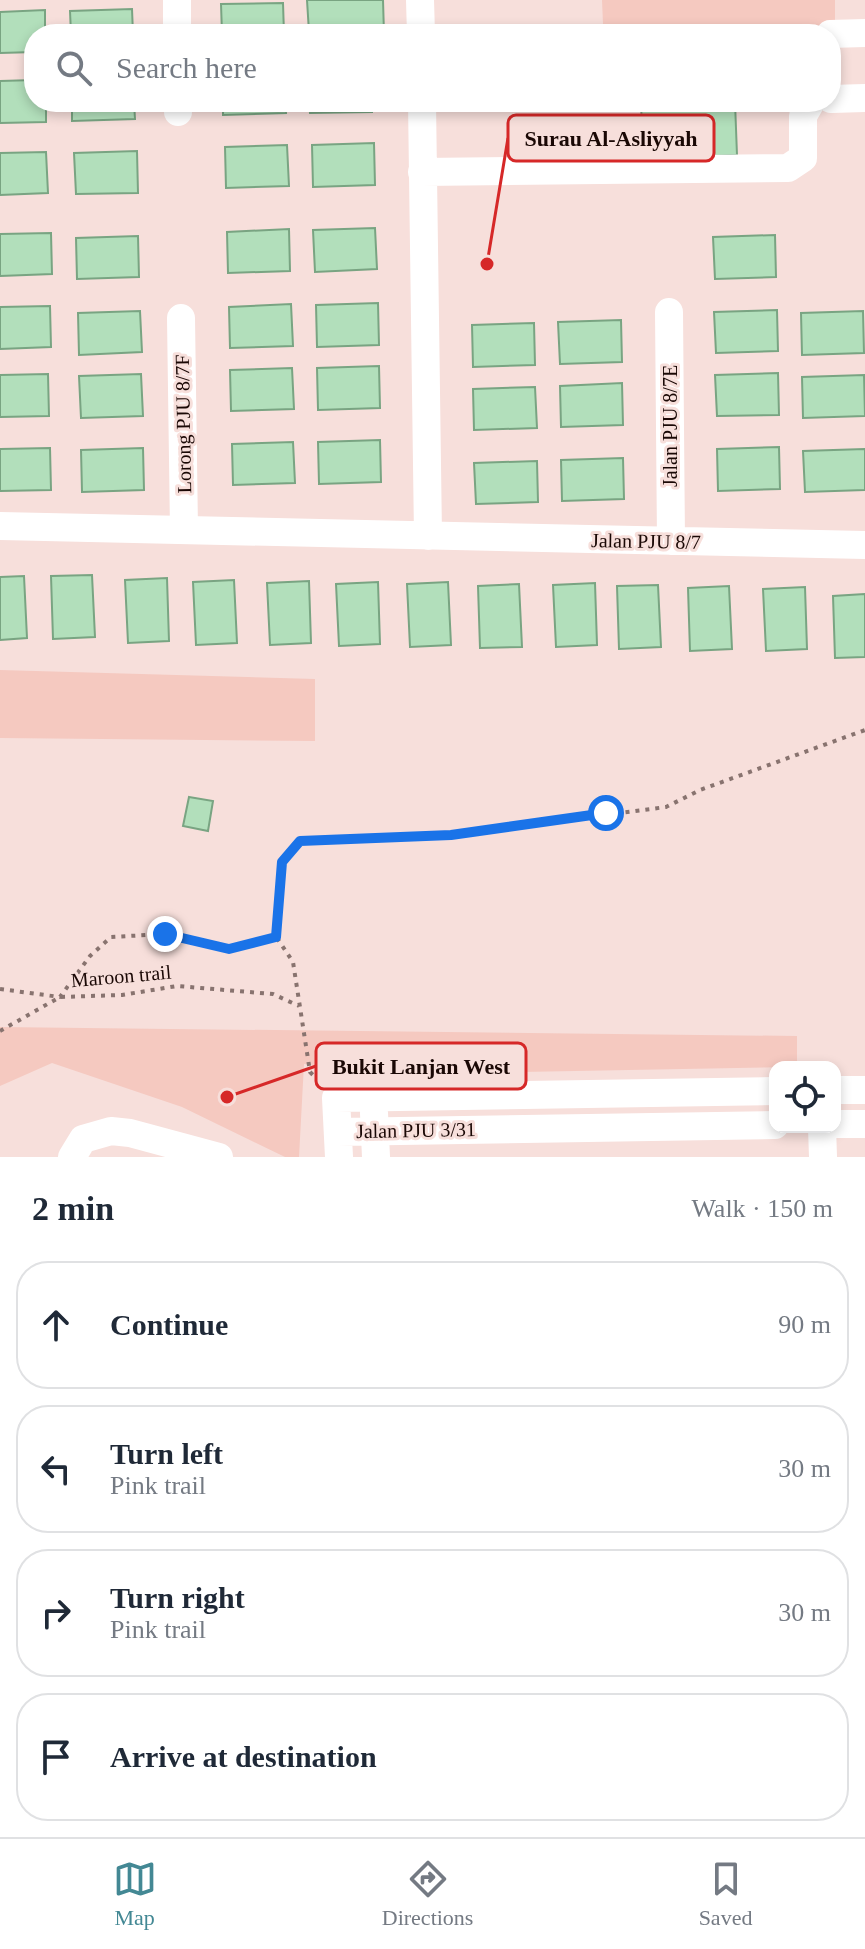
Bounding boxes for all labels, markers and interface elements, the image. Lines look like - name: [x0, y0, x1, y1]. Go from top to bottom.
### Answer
- search box: [24, 24, 841, 112]
- icon: search: [52, 46, 96, 90]
- text: Search here: [116, 51, 257, 84]
- callout: Surau Al-Asliyyah: [508, 115, 714, 161]
- text: Surau Al-Asliyyah: [525, 126, 698, 151]
- street label: Lorong PJU 8/7F: [171, 354, 196, 494]
- street label: Jalan PJU 8/7E: [659, 365, 681, 487]
- street label: Jalan PJU 8/7: [591, 529, 701, 553]
- route start: [588, 795, 624, 831]
- route end: [147, 916, 183, 952]
- street label: Maroon trail: [70, 961, 172, 991]
- callout: Bukit Lanjan West: [316, 1043, 526, 1089]
- text: Bukit Lanjan West: [332, 1054, 511, 1079]
- map controls: [769, 1061, 841, 1133]
- button: locate: [769, 1061, 841, 1133]
- street label: Jalan PJU 3/31: [356, 1118, 476, 1142]
- text: 2 min: [32, 1190, 114, 1227]
- text: Walk · 150 m: [691, 1194, 833, 1223]
- icon: ahead: [34, 1303, 78, 1347]
- text: Continue: [110, 1308, 228, 1341]
- text: 90 m: [778, 1310, 831, 1339]
- text: Turn left: [110, 1437, 223, 1470]
- icon: left: [34, 1447, 78, 1491]
- text: 30 m: [778, 1454, 831, 1483]
- text: Pink trail: [110, 1471, 206, 1500]
- text: Turn right: [110, 1581, 245, 1614]
- icon: right: [34, 1591, 78, 1635]
- text: 30 m: [778, 1598, 831, 1627]
- text: Pink trail: [110, 1615, 206, 1644]
- icon: arrive: [34, 1735, 78, 1779]
- text: Arrive at destination: [110, 1740, 377, 1773]
- tab: Map: [113, 1857, 157, 1931]
- tab: Directions: [382, 1857, 473, 1931]
- tab: Saved: [699, 1857, 752, 1931]

